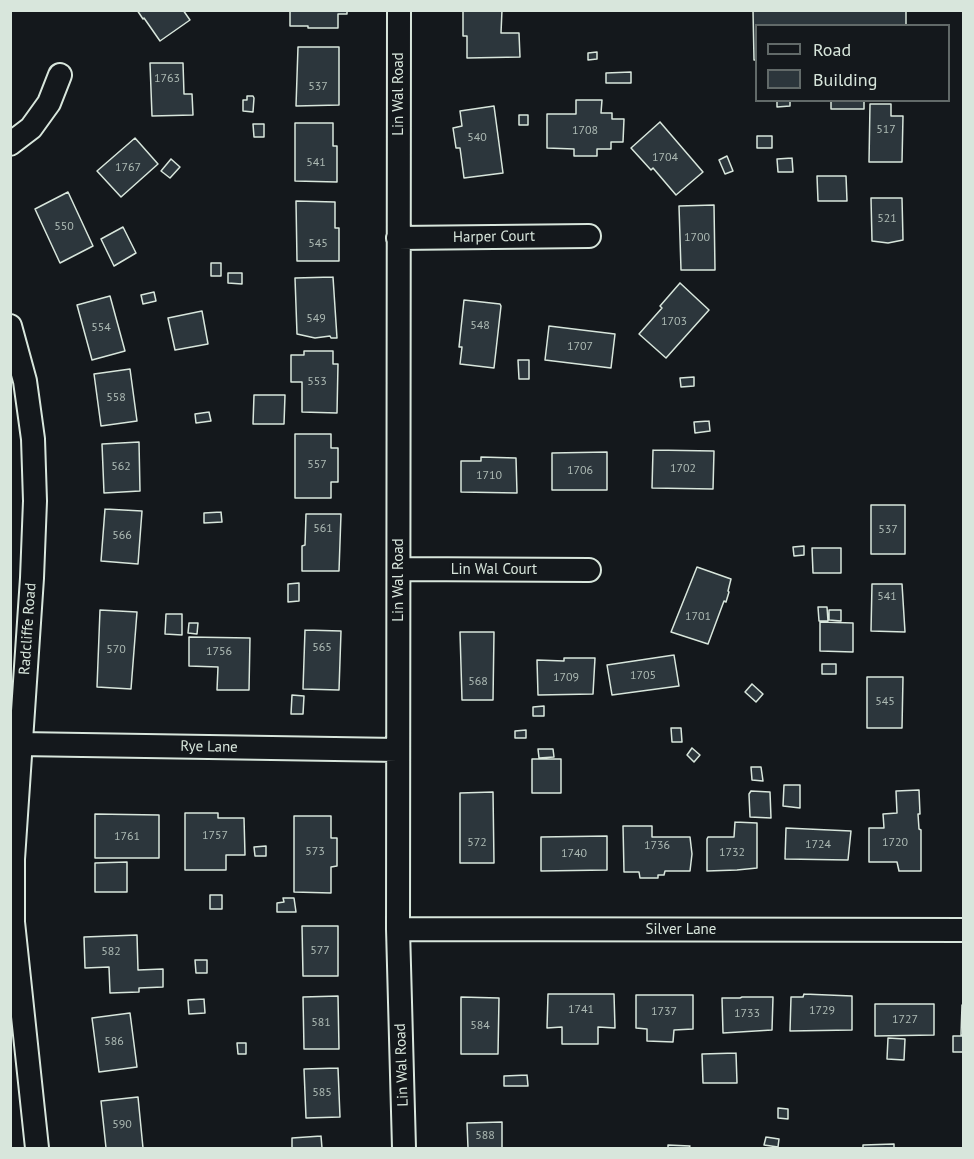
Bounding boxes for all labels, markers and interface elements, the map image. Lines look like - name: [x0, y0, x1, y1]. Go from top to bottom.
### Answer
- legend: [755, 24, 950, 102]
- text: Road: [813, 38, 851, 61]
- street label: Lin Wal Road: [390, 52, 408, 136]
- text: Building: [813, 68, 877, 91]
- house number: 1763: [154, 72, 180, 86]
- house number: 537: [308, 80, 328, 94]
- house number: 517: [876, 123, 896, 137]
- house number: 1708: [572, 124, 598, 138]
- house number: 540: [467, 131, 487, 145]
- house number: 1704: [652, 151, 678, 165]
- house number: 541: [306, 156, 326, 170]
- house number: 1767: [115, 161, 141, 175]
- house number: 521: [877, 212, 897, 226]
- house number: 550: [54, 220, 74, 234]
- street label: Harper Court: [453, 227, 535, 247]
- house number: 1700: [684, 231, 710, 245]
- house number: 545: [308, 237, 328, 251]
- house number: 549: [306, 312, 326, 326]
- house number: 1703: [661, 315, 687, 329]
- house number: 548: [470, 319, 490, 333]
- house number: 554: [91, 321, 111, 335]
- house number: 1707: [567, 340, 593, 354]
- house number: 553: [307, 375, 327, 389]
- house number: 558: [106, 391, 126, 405]
- house number: 557: [307, 458, 327, 472]
- house number: 562: [111, 460, 131, 474]
- house number: 1702: [670, 462, 696, 476]
- house number: 1706: [567, 464, 593, 478]
- house number: 1710: [476, 469, 502, 483]
- house number: 561: [313, 522, 333, 536]
- house number: 537: [878, 523, 898, 537]
- house number: 566: [112, 529, 132, 543]
- street label: Lin Wal Road: [390, 538, 408, 622]
- street label: Lin Wal Court: [451, 561, 537, 579]
- street label: Radcliffe Road: [16, 582, 40, 676]
- house number: 541: [877, 590, 897, 604]
- house number: 1701: [685, 610, 711, 624]
- house number: 565: [312, 641, 332, 655]
- house number: 570: [106, 643, 126, 657]
- house number: 1756: [206, 645, 232, 659]
- house number: 1705: [630, 669, 656, 683]
- house number: 1709: [553, 671, 579, 685]
- house number: 568: [468, 675, 488, 689]
- house number: 545: [875, 695, 895, 709]
- street label: Rye Lane: [180, 737, 238, 757]
- house number: 1757: [202, 829, 228, 843]
- house number: 1761: [114, 830, 140, 844]
- house number: 572: [467, 836, 487, 850]
- house number: 1720: [882, 836, 908, 850]
- house number: 1724: [805, 838, 831, 852]
- house number: 1736: [644, 839, 670, 853]
- house number: 573: [305, 845, 325, 859]
- house number: 1732: [719, 846, 745, 860]
- house number: 1740: [561, 847, 587, 861]
- street label: Silver Lane: [646, 921, 716, 939]
- house number: 577: [310, 944, 330, 958]
- house number: 582: [101, 945, 121, 959]
- house number: 1741: [568, 1003, 594, 1017]
- house number: 1729: [809, 1004, 835, 1018]
- house number: 1737: [651, 1005, 677, 1019]
- house number: 1733: [734, 1007, 760, 1021]
- house number: 1727: [892, 1013, 918, 1027]
- house number: 581: [311, 1016, 331, 1030]
- house number: 584: [470, 1019, 490, 1033]
- street label: Lin Wal Road: [392, 1023, 412, 1107]
- house number: 586: [104, 1035, 124, 1049]
- house number: 585: [312, 1086, 332, 1100]
- house number: 590: [112, 1118, 132, 1132]
- house number: 588: [475, 1129, 495, 1143]

